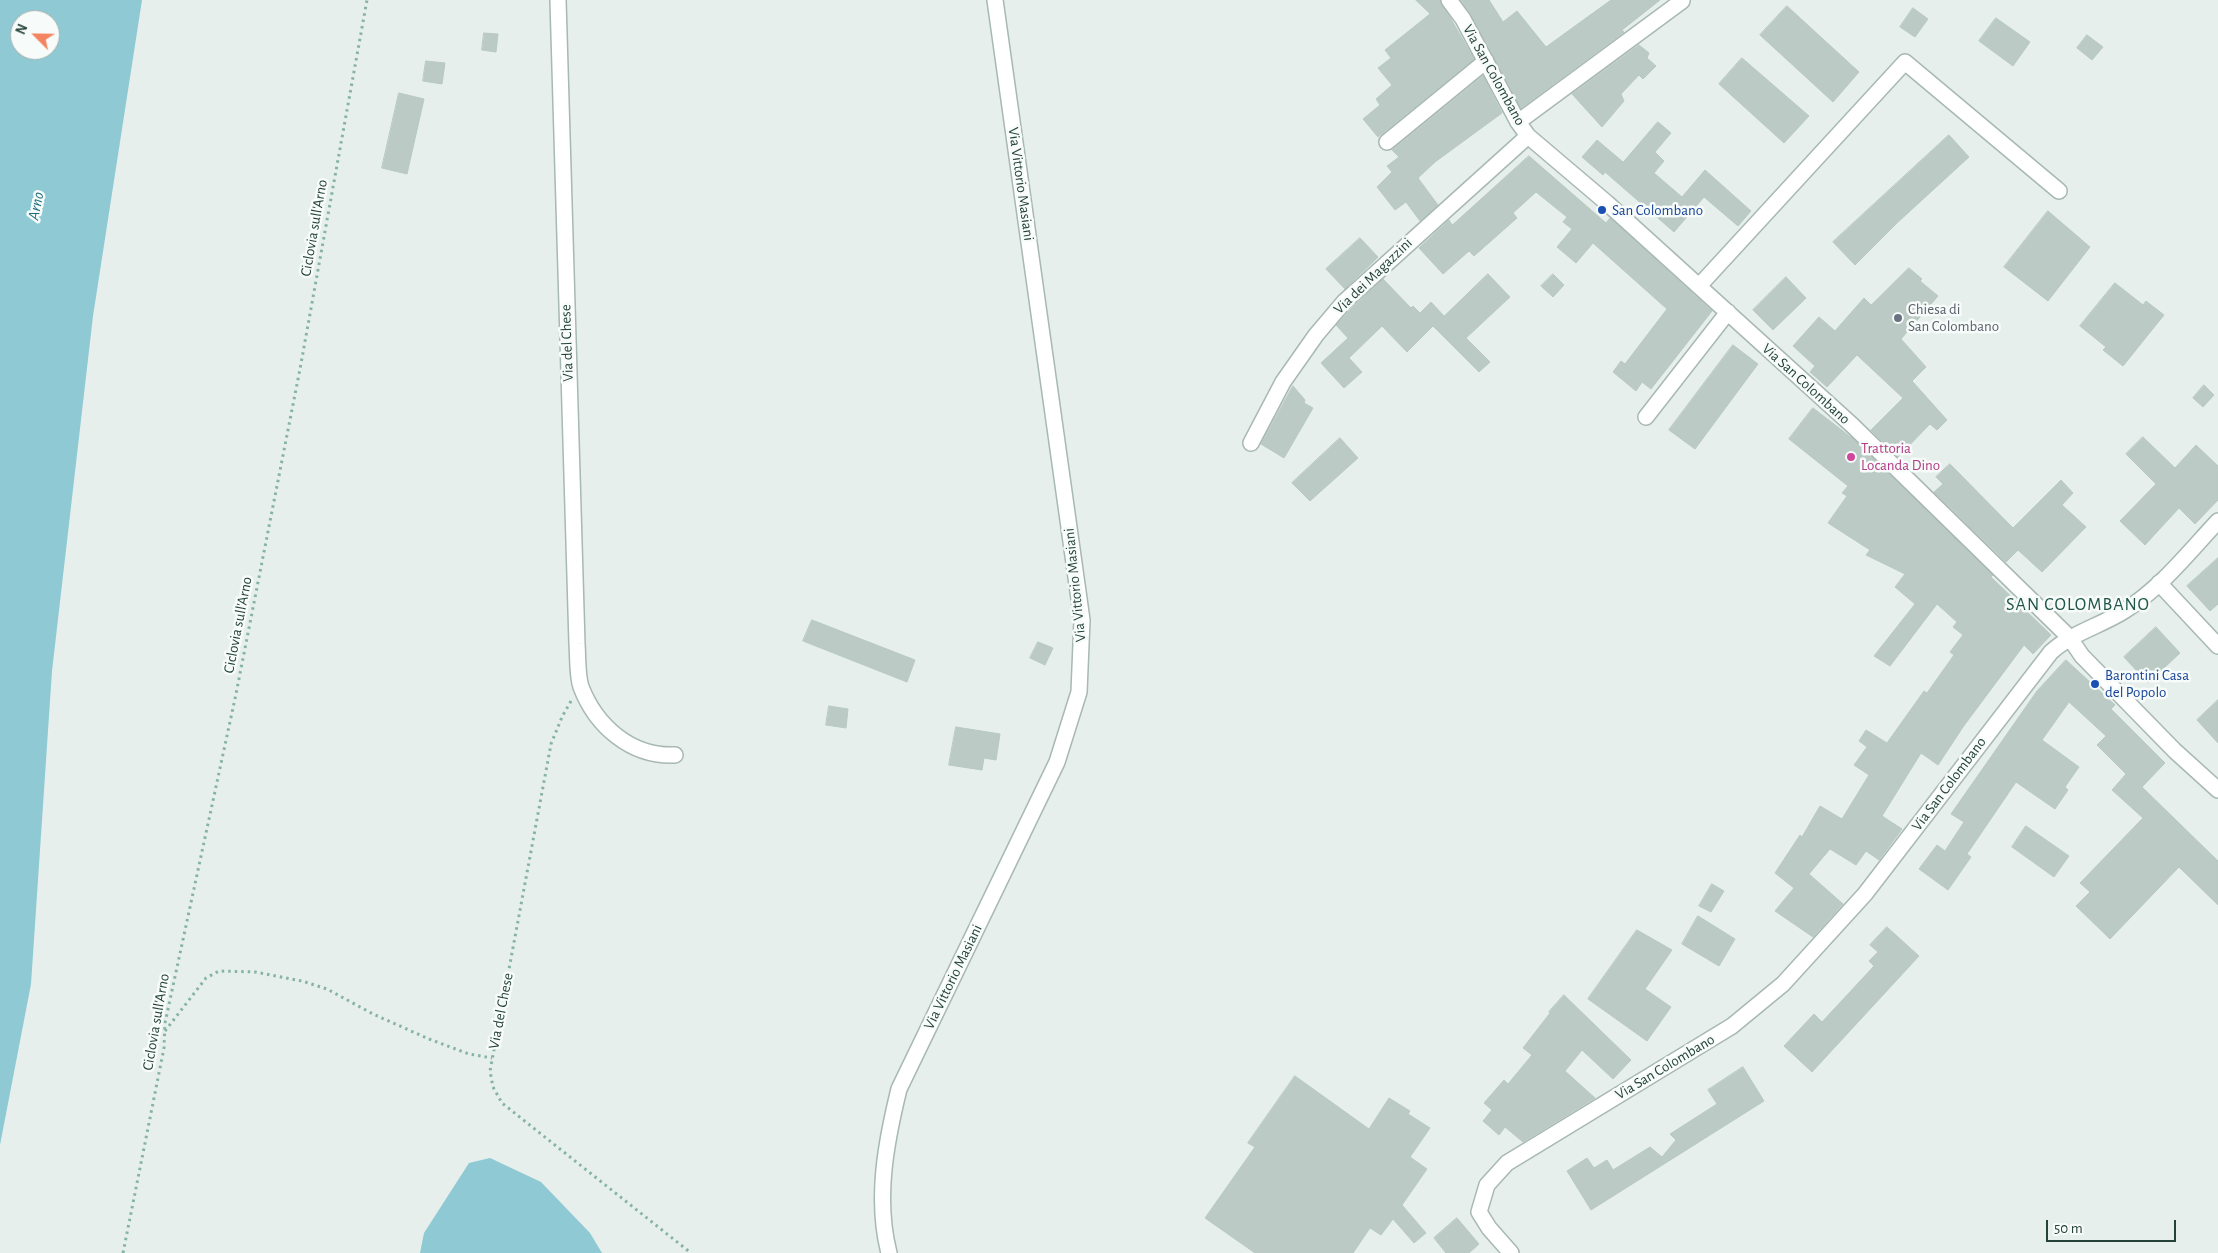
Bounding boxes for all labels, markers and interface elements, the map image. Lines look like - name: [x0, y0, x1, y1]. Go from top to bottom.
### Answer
- north arrow: [10, 10, 60, 60]
- street label: Via San Colombano: [1459, 21, 1529, 129]
- text: N: [14, 22, 30, 37]
- street label: Via Vittorio Masiani: [1004, 126, 1038, 242]
- street label: Ciclovia sull'Arno: [297, 178, 331, 278]
- water label: Arno: [24, 190, 48, 222]
- place label: San Colombano: [1612, 201, 1703, 219]
- marker: San Colombano: [1596, 204, 1608, 216]
- street label: Via dei Magazzini: [1330, 234, 1416, 318]
- place label: Chiesa di San Colombano: [1908, 300, 1999, 335]
- street label: Via del Chese: [557, 304, 577, 382]
- marker: Chiesa di San Colombano: [1892, 312, 1904, 324]
- street label: Via San Colombano: [1758, 340, 1854, 428]
- place label: Trattoria Locanda Dino: [1861, 439, 1940, 474]
- marker: Trattoria Locanda Dino: [1845, 451, 1857, 463]
- street label: Via Vittorio Masiani: [1060, 527, 1090, 643]
- street label: Ciclovia sull'Arno: [220, 575, 256, 675]
- district label: SAN COLOMBANO: [2004, 594, 2152, 616]
- place label: Barontini Casa del Popolo: [2105, 666, 2189, 701]
- marker: Barontini Casa del Popolo: [2089, 678, 2101, 690]
- street label: Via San Colombano: [1908, 734, 1990, 834]
- street label: Via Vittorio Masiani: [920, 922, 986, 1032]
- street label: Via del Chese: [485, 971, 517, 1051]
- street label: Ciclovia sull'Arno: [139, 972, 173, 1072]
- street label: Via San Colombano: [1612, 1030, 1718, 1104]
- scale bar: [2048, 1210, 2178, 1242]
- text: 50 m: [2054, 1221, 2083, 1236]

